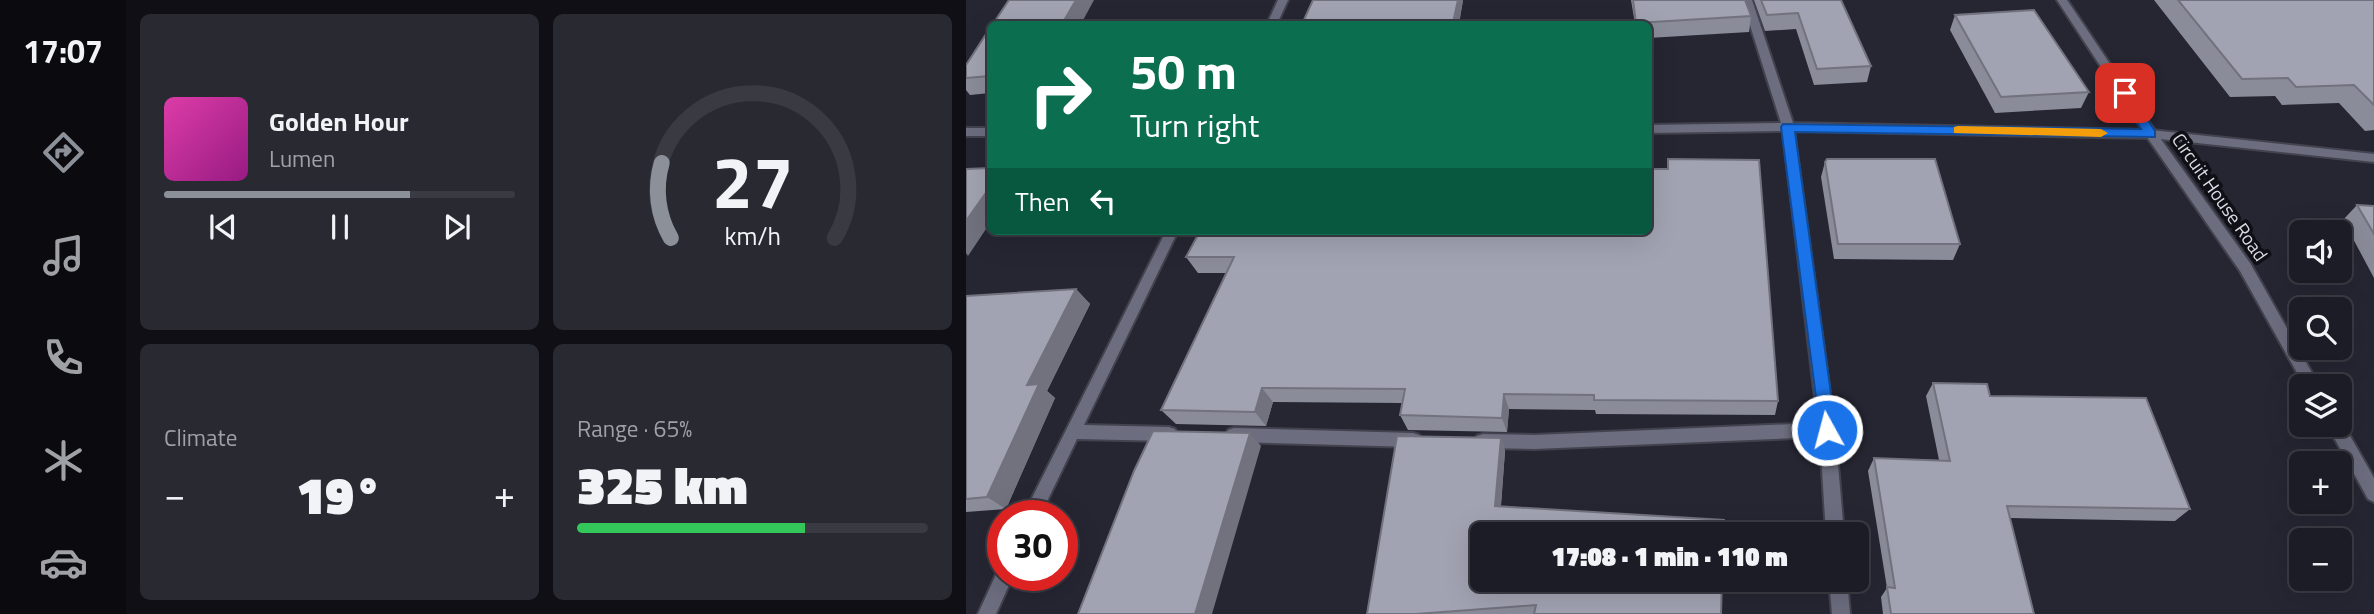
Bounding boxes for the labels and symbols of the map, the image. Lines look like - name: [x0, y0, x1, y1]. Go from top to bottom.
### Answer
- pin: [2095, 63, 2155, 123]
- street label: Circuit House Road: [2165, 127, 2276, 267]
- position arrow: [1790, 393, 1864, 467]
- speed limit sign: 30: [987, 500, 1078, 591]

